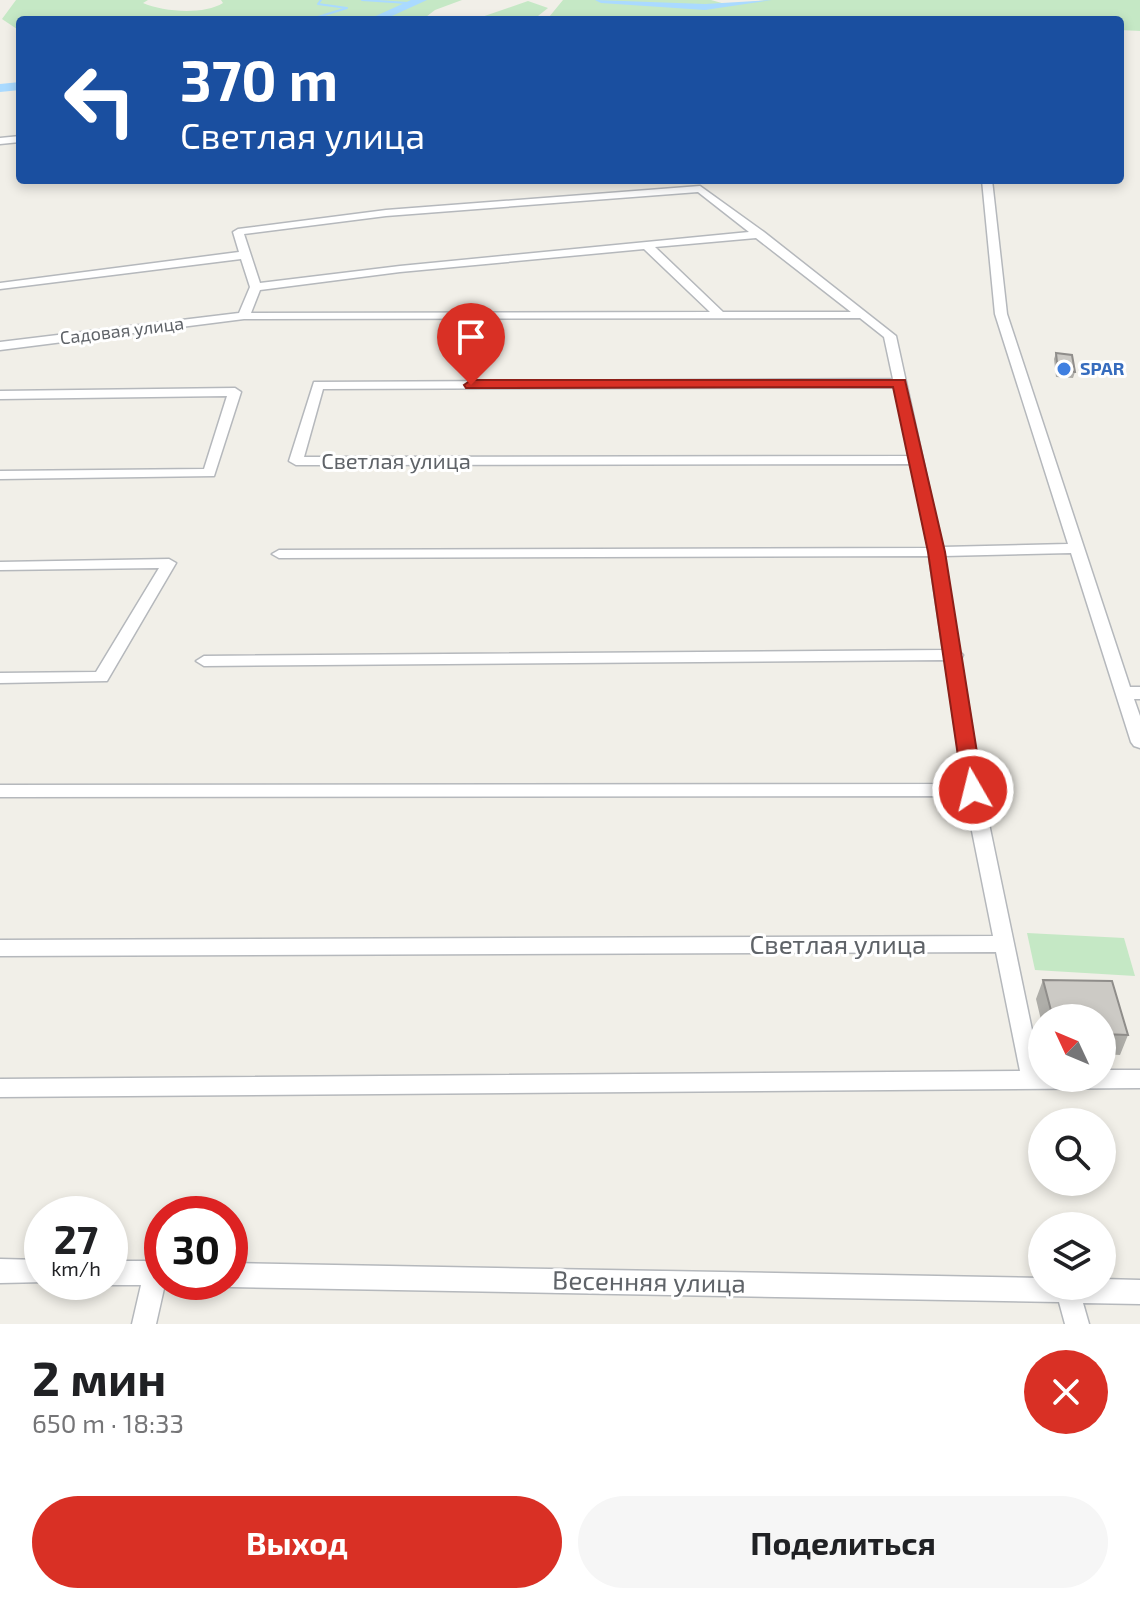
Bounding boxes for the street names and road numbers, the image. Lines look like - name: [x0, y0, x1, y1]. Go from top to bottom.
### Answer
- street label: Садовая улица: [59, 311, 185, 349]
- street label: Светлая улица: [321, 447, 471, 474]
- street label: Светлая улица: [750, 928, 926, 960]
- street label: Весенняя улица: [552, 1263, 746, 1299]

